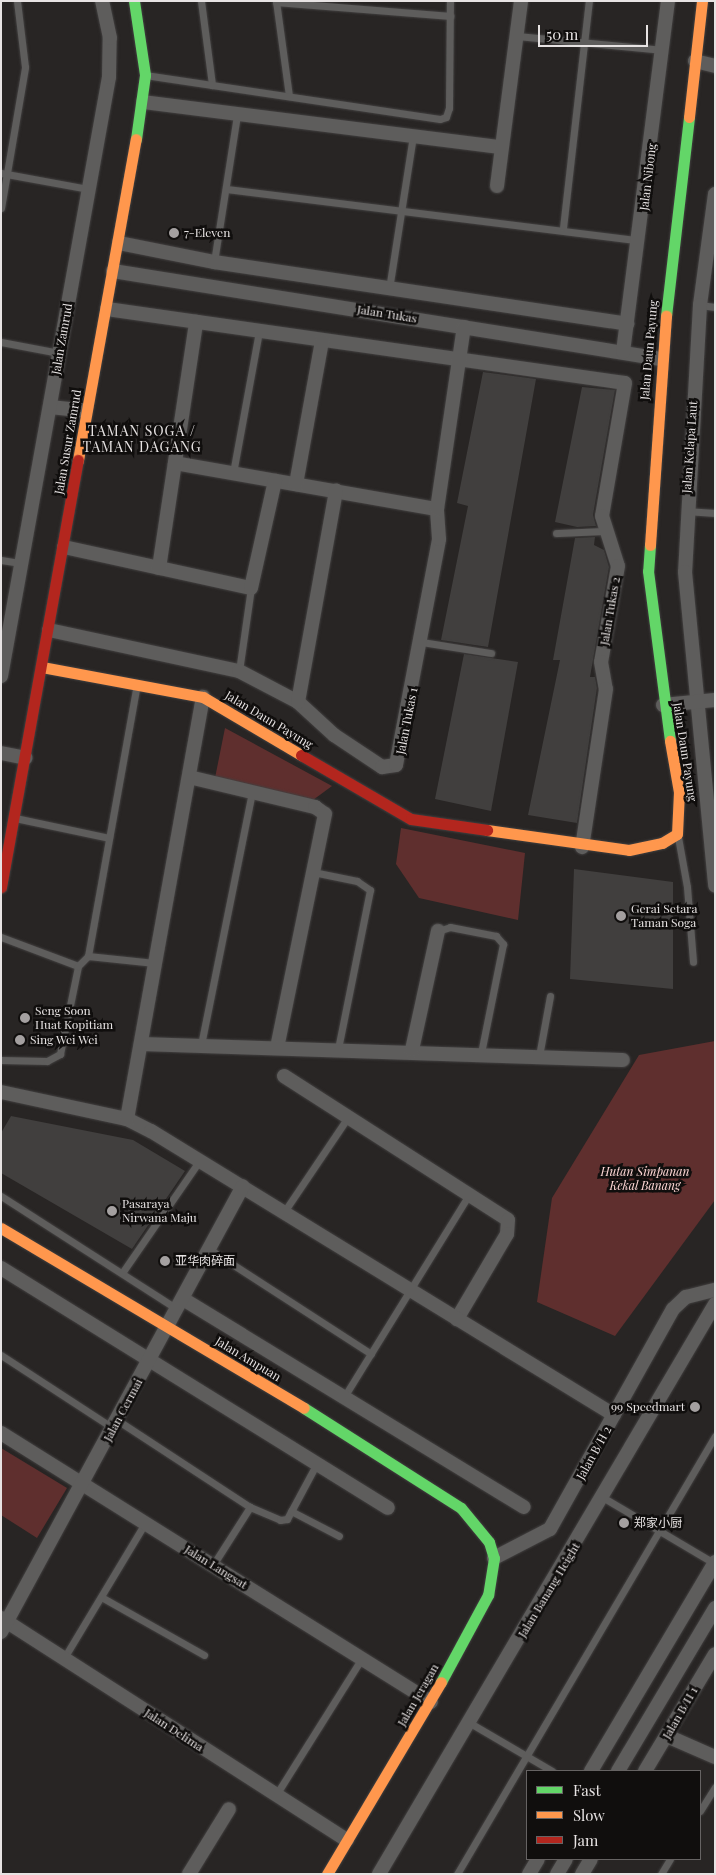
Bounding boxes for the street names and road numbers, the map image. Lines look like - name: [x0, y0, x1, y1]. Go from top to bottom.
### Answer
- street label: Jalan Nibong: [637, 143, 659, 211]
- street label: Jalan Daun Payung: [637, 299, 661, 401]
- street label: Jalan Zamrud: [49, 302, 75, 376]
- street label: Jalan Tukas: [356, 302, 418, 326]
- street label: Jalan Susur Zamrud: [52, 388, 84, 496]
- street label: Jalan Kelapa Laut: [680, 400, 700, 494]
- street label: Jalan Tukas 2: [597, 576, 623, 646]
- street label: Jalan Tukas 1: [393, 686, 421, 756]
- street label: Jalan Daun Payung: [222, 688, 316, 752]
- street label: Jalan Daun Payung: [670, 701, 700, 803]
- street label: Jalan Ampuan: [212, 1334, 284, 1384]
- street label: Jalan Cermai: [100, 1376, 146, 1444]
- street label: Jalan B/H 2: [573, 1424, 615, 1482]
- street label: Jalan Banang Height: [515, 1540, 583, 1640]
- street label: Jalan Langsat: [182, 1542, 250, 1592]
- street label: Jalan Jeragan: [394, 1661, 442, 1729]
- street label: Jalan B/H 1: [659, 1684, 701, 1742]
- street label: Jalan Delima: [142, 1706, 206, 1754]

